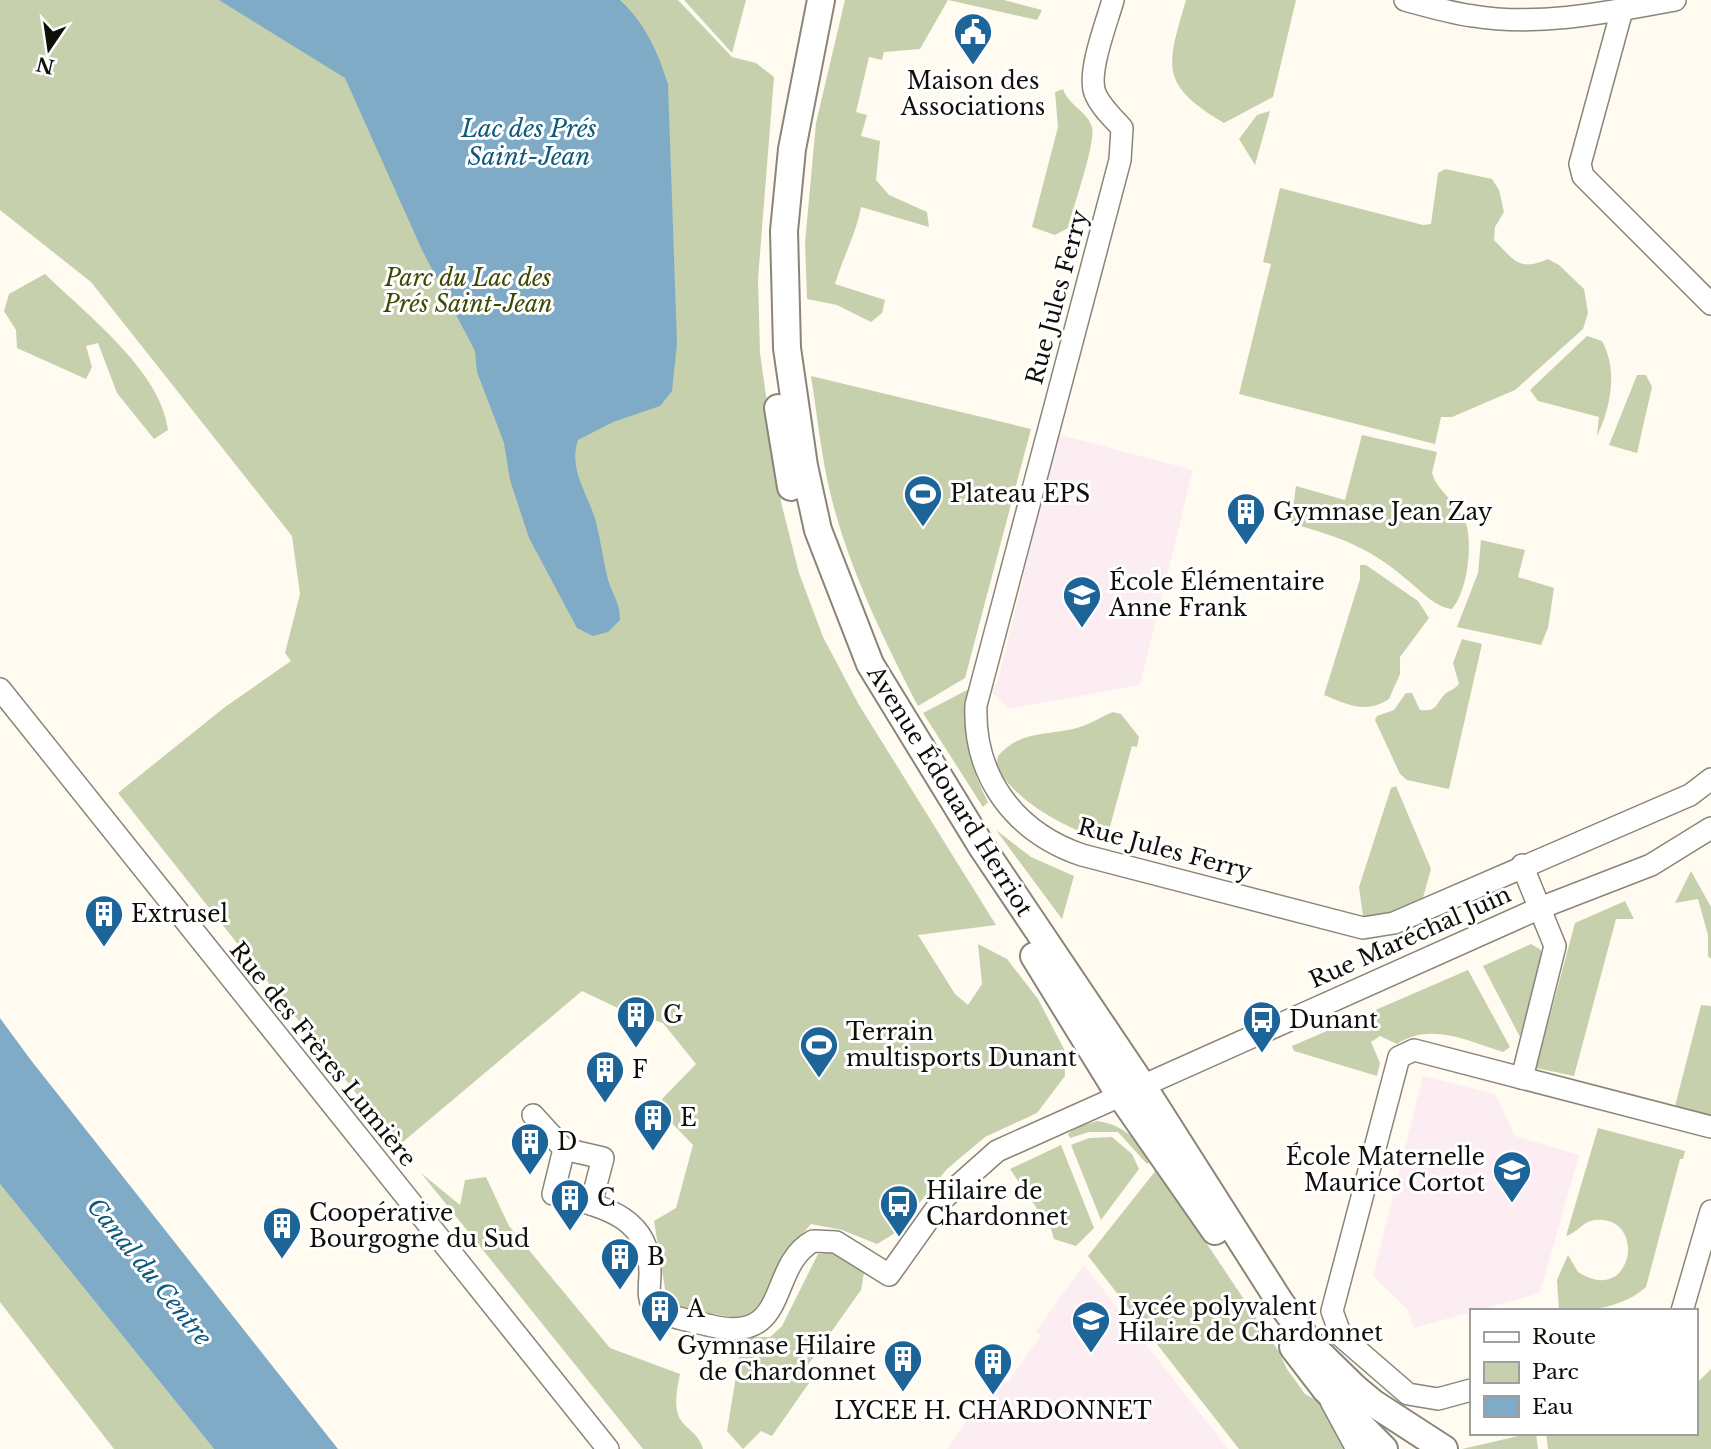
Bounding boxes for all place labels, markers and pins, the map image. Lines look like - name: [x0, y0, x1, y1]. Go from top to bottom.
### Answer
- public building icon: Maison des Associations: [952, 11, 994, 66]
- place label: Maison des Associations: [900, 67, 1045, 121]
- sports icon: Plateau EPS: [902, 473, 944, 528]
- place label: Plateau EPS: [950, 480, 1090, 508]
- building icon: Gymnase Jean Zay: [1225, 491, 1267, 546]
- place label: Gymnase Jean Zay: [1273, 498, 1493, 526]
- place label: École Élémentaire Anne Frank: [1108, 567, 1325, 622]
- school or university icon: École Élémentaire Anne Frank: [1061, 574, 1103, 629]
- building icon: Extrusel: [83, 893, 125, 948]
- place label: Extrusel: [131, 900, 228, 928]
- building icon: G: [615, 994, 657, 1049]
- bus stop icon: Dunant: [1241, 999, 1283, 1054]
- place label: G: [663, 1001, 683, 1029]
- place label: Dunant: [1289, 1006, 1378, 1034]
- place label: Terrain multisports Dunant: [846, 1018, 1077, 1072]
- sports icon: Terrain multisports Dunant: [798, 1024, 840, 1079]
- building icon: F: [584, 1049, 626, 1104]
- place label: F: [632, 1056, 647, 1084]
- building icon: E: [632, 1097, 674, 1152]
- place label: E: [680, 1104, 697, 1132]
- building icon: D: [509, 1121, 551, 1176]
- place label: D: [557, 1128, 577, 1156]
- place label: École Maternelle Maurice Cortot: [1286, 1142, 1485, 1197]
- school or university icon: École Maternelle Maurice Cortot: [1491, 1149, 1533, 1204]
- building icon: C: [549, 1177, 591, 1232]
- place label: Hilaire de Chardonnet: [926, 1177, 1068, 1231]
- bus stop icon: Hilaire de Chardonnet: [878, 1183, 920, 1238]
- place label: C: [597, 1184, 615, 1212]
- place label: Coopérative Bourgogne du Sud: [309, 1199, 529, 1253]
- building icon: Coopérative Bourgogne du Sud: [261, 1205, 303, 1260]
- building icon: B: [599, 1236, 641, 1291]
- place label: B: [647, 1243, 665, 1271]
- building icon: A: [639, 1288, 681, 1343]
- place label: Lycée polyvalent Hilaire de Chardonnet: [1118, 1293, 1383, 1347]
- place label: A: [686, 1295, 706, 1323]
- school or university icon: Lycée polyvalent Hilaire de Chardonnet: [1070, 1299, 1112, 1354]
- place label: Gymnase Hilaire de Chardonnet: [677, 1332, 876, 1386]
- building icon: Gymnase Hilaire de Chardonnet: [882, 1338, 924, 1393]
- building icon: LYCEE H. CHARDONNET: [972, 1341, 1014, 1396]
- place label: LYCEE H. CHARDONNET: [834, 1397, 1152, 1425]

